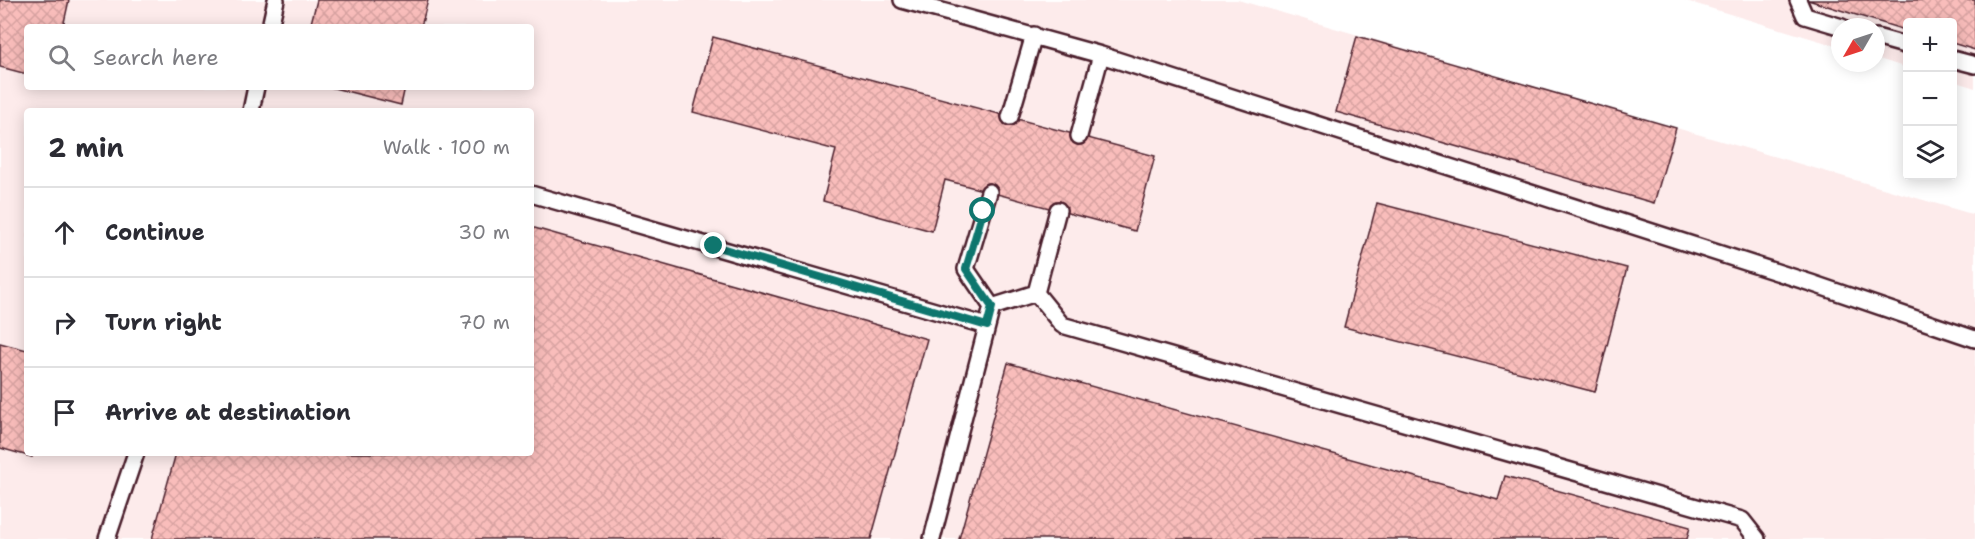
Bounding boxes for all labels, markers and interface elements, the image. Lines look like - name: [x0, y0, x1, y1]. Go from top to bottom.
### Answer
- north arrow: [1831, 18, 1885, 72]
- map controls: [1903, 18, 1957, 180]
- button: +: [1903, 18, 1957, 72]
- search box: [24, 24, 534, 90]
- icon: search: [45, 41, 78, 74]
- text: Search here: [93, 43, 219, 72]
- button: −: [1903, 72, 1957, 126]
- button: layers: [1903, 126, 1957, 180]
- text: 2 min: [48, 130, 124, 165]
- text: Walk · 100 m: [383, 134, 510, 160]
- route start: [969, 197, 995, 223]
- icon: ahead: [48, 216, 81, 249]
- text: Continue: [105, 218, 205, 247]
- text: 30 m: [458, 219, 510, 245]
- route end: [700, 232, 726, 258]
- icon: right: [48, 306, 81, 339]
- text: Turn right: [105, 308, 222, 337]
- text: 70 m: [458, 309, 510, 335]
- icon: arrive: [48, 396, 81, 429]
- text: Arrive at destination: [105, 398, 351, 427]

